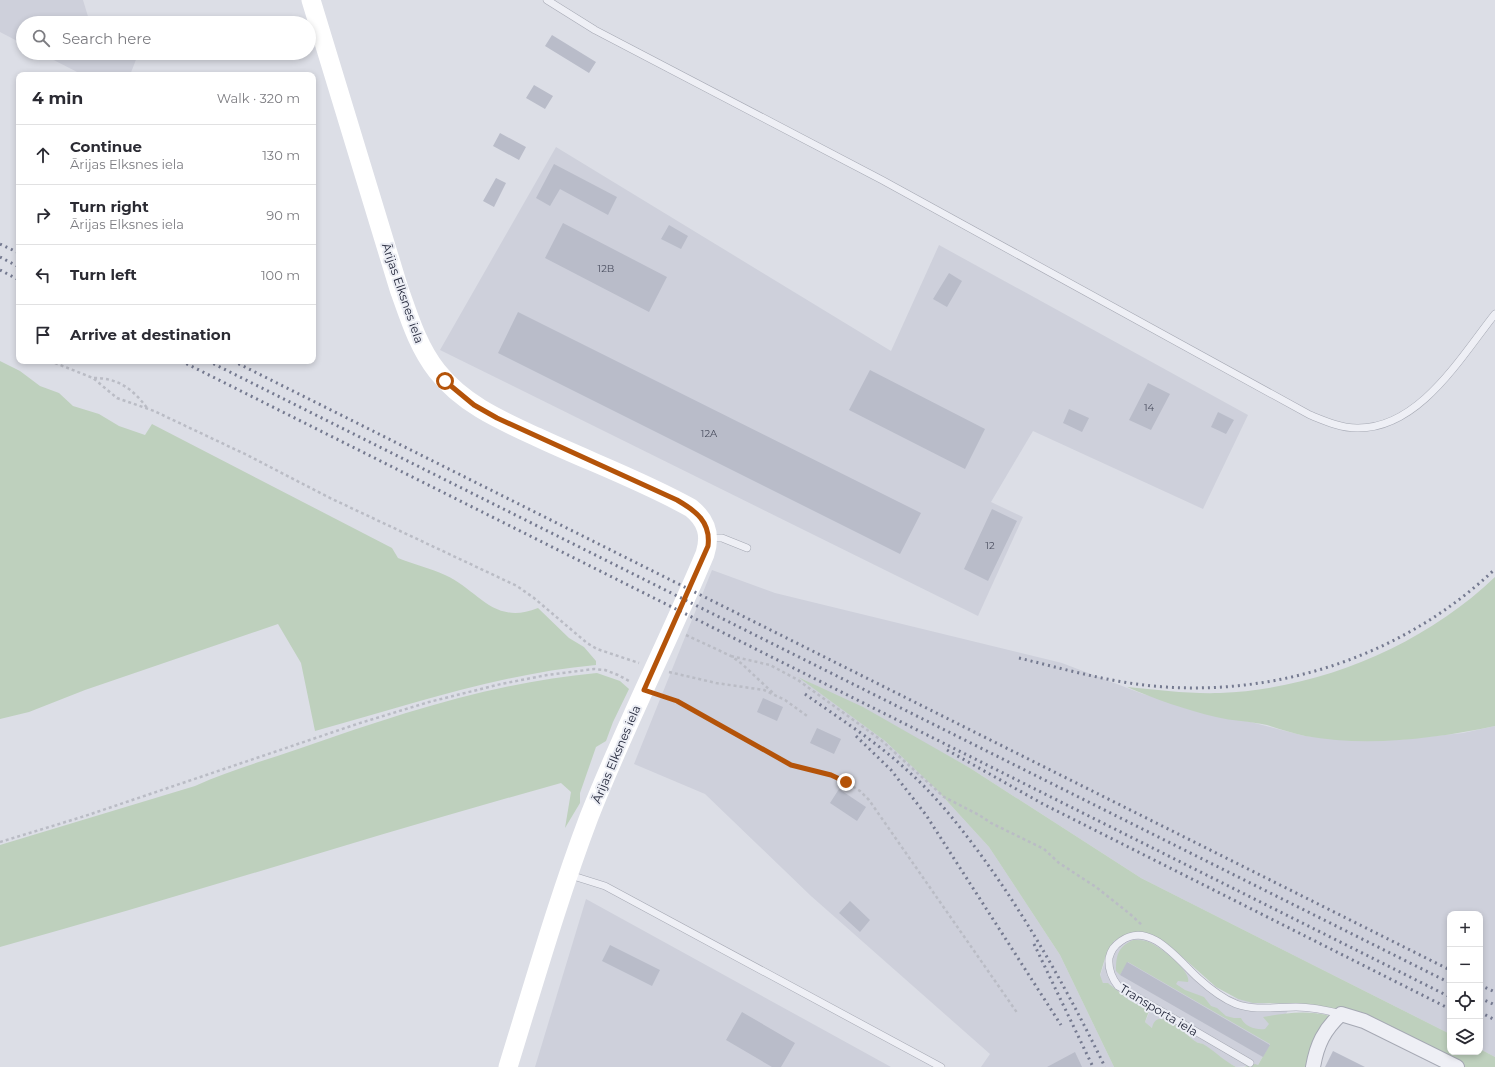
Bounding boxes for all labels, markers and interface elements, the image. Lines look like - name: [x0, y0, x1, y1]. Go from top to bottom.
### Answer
- search box: [16, 16, 316, 60]
- icon: search: [30, 27, 52, 49]
- text: Search here: [62, 29, 151, 48]
- text: 4 min: [32, 88, 83, 108]
- text: Walk · 320 m: [217, 90, 300, 106]
- text: Continue: [70, 137, 142, 156]
- icon: ahead: [32, 144, 54, 166]
- text: 130 m: [262, 147, 300, 163]
- text: Ārijas Elksnes iela: [70, 156, 184, 172]
- text: Turn right: [70, 197, 149, 216]
- icon: right: [32, 204, 54, 226]
- text: 90 m: [266, 207, 300, 223]
- text: Ārijas Elksnes iela: [70, 216, 184, 232]
- street label: Ārijas Elksnes iela: [379, 241, 427, 345]
- house number: 12B: [598, 262, 614, 275]
- icon: left: [32, 264, 54, 286]
- text: Turn left: [70, 265, 137, 284]
- text: 100 m: [261, 267, 300, 283]
- icon: arrive: [32, 324, 54, 346]
- text: Arrive at destination: [70, 325, 231, 344]
- route start: [436, 372, 454, 390]
- house number: 14: [1144, 401, 1154, 414]
- house number: 12A: [701, 427, 718, 440]
- house number: 12: [985, 539, 995, 552]
- street label: Ārijas Elksnes iela: [589, 703, 643, 805]
- route end: [837, 773, 855, 791]
- map controls: [1447, 911, 1483, 1055]
- button: +: [1447, 911, 1483, 947]
- button: −: [1447, 947, 1483, 983]
- street label: Transporta iela: [1117, 981, 1201, 1039]
- button: locate: [1447, 983, 1483, 1019]
- button: layers: [1447, 1019, 1483, 1055]

